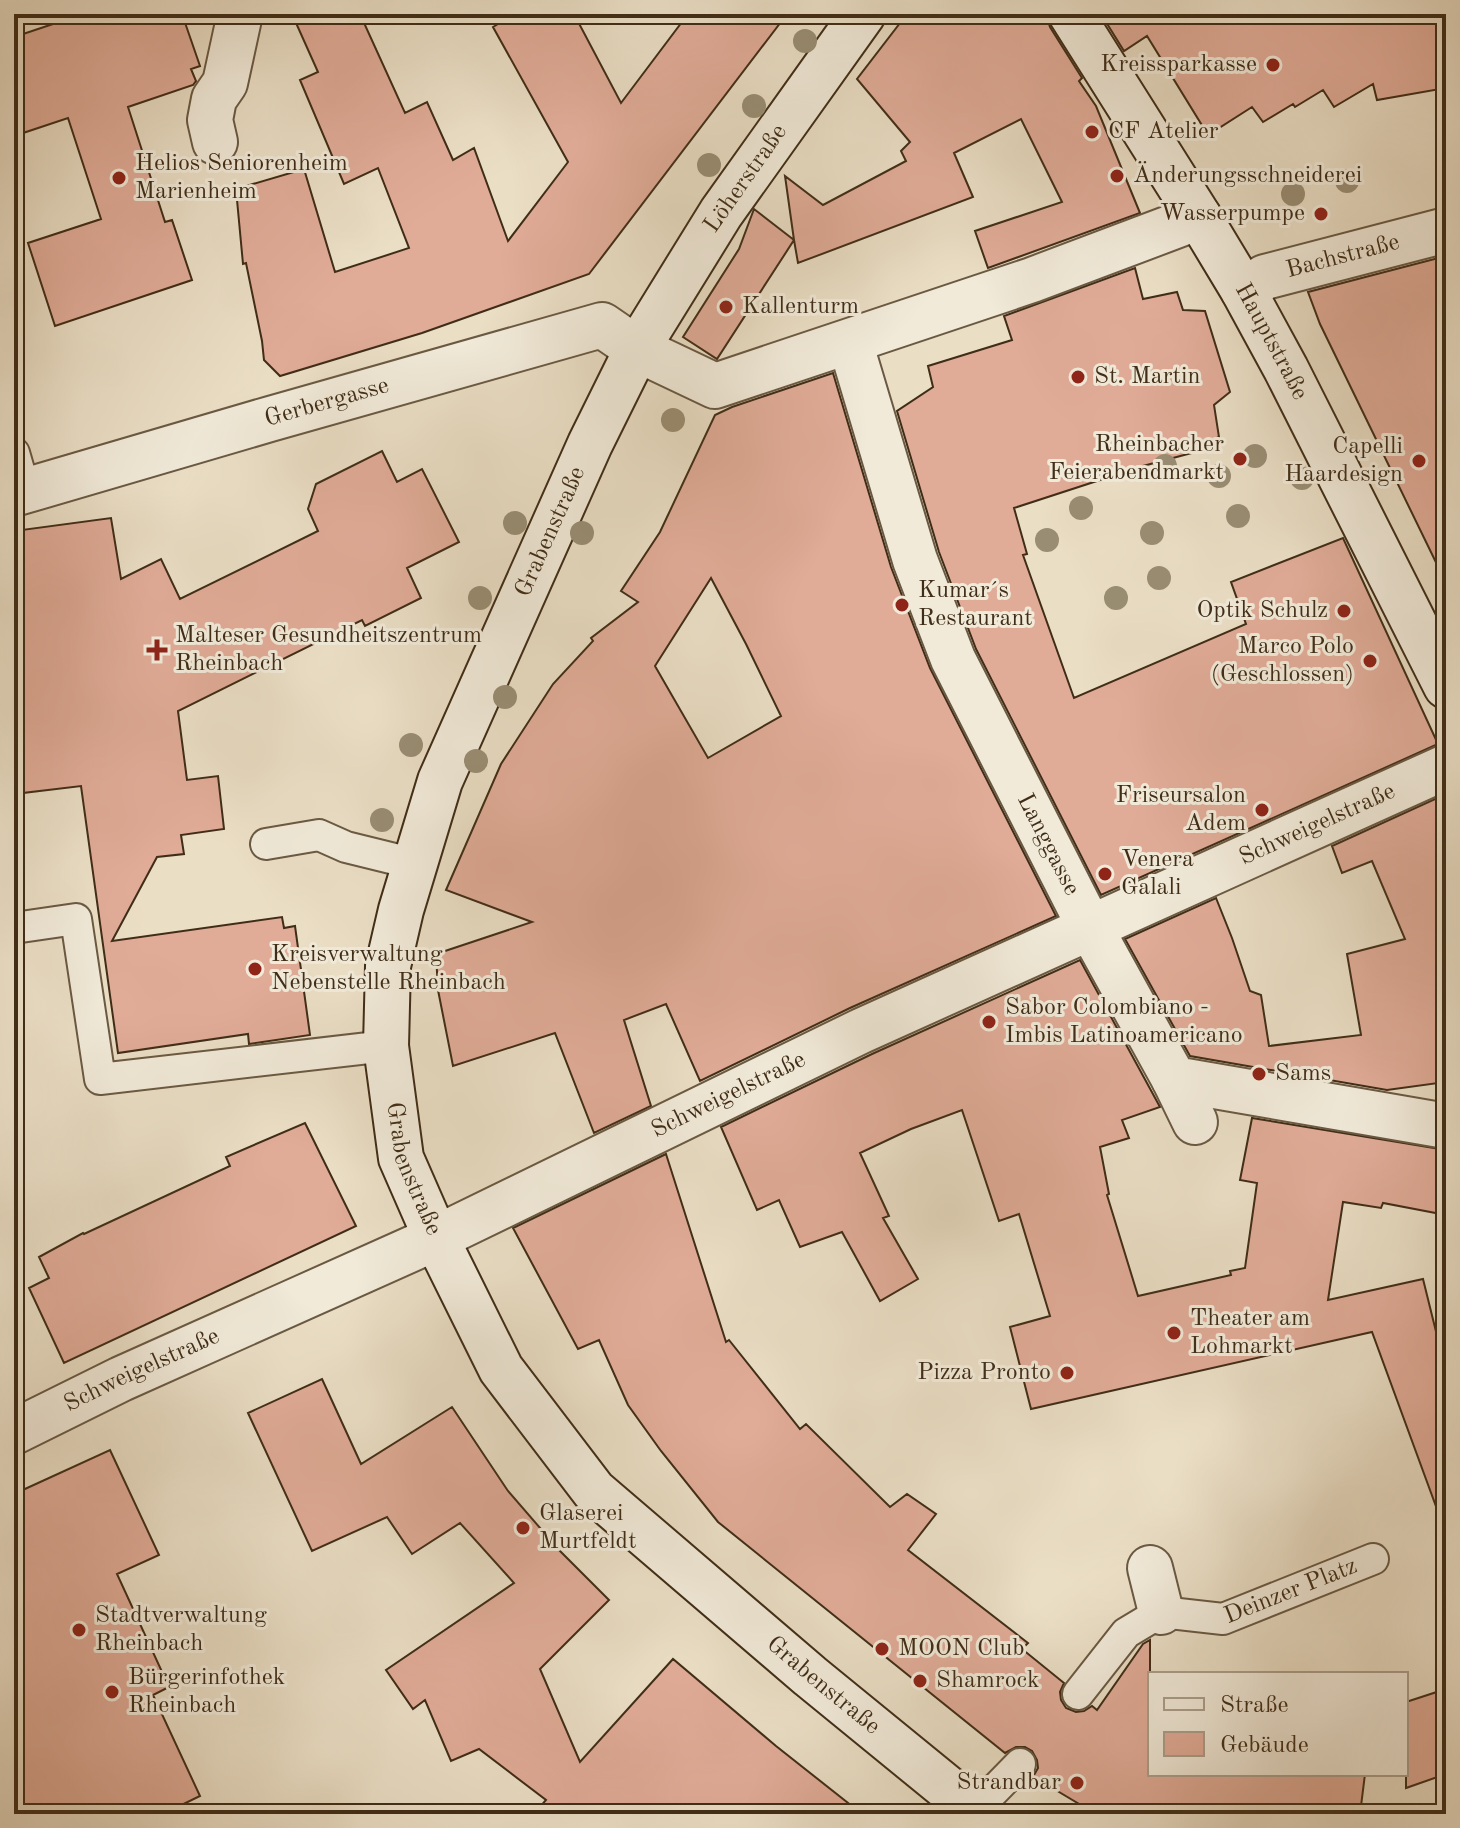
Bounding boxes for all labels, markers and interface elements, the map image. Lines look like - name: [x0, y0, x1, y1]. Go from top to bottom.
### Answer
- place label: Kreissparkasse: [1100, 53, 1257, 77]
- marker: Kreissparkasse: [1264, 56, 1282, 74]
- street label: Löherstraße: [700, 120, 792, 238]
- place label: CF Atelier: [1108, 120, 1219, 144]
- marker: CF Atelier: [1083, 123, 1101, 141]
- place label: Helios Seniorenheim Marienheim: [135, 152, 348, 204]
- place label: Änderungsschneiderei: [1133, 161, 1362, 188]
- marker: Änderungsschneiderei: [1108, 167, 1126, 185]
- marker: Helios Seniorenheim Marienheim: [110, 169, 128, 187]
- place label: Wasserpumpe: [1160, 202, 1305, 226]
- marker: Wasserpumpe: [1312, 205, 1330, 223]
- street label: Bachstraße: [1284, 231, 1402, 283]
- street label: Hauptstraße: [1230, 279, 1312, 404]
- place label: Kallenturm: [742, 295, 859, 319]
- marker: Kallenturm: [717, 298, 735, 316]
- place label: St. Martin: [1094, 365, 1200, 389]
- marker: St. Martin: [1069, 368, 1087, 386]
- street label: Gerbergasse: [262, 374, 392, 432]
- place label: Rheinbacher Feierabendmarkt: [1049, 433, 1224, 485]
- place label: Capelli Haardesign: [1284, 435, 1403, 487]
- marker: Rheinbacher Feierabendmarkt: [1231, 450, 1249, 468]
- marker: Capelli Haardesign: [1410, 452, 1428, 470]
- street label: Grabenstraße: [512, 463, 590, 601]
- place label: Kumar´s Restaurant: [918, 579, 1033, 631]
- marker: Kumar´s Restaurant: [893, 596, 911, 614]
- place label: Optik Schulz: [1196, 599, 1328, 623]
- marker: Optik Schulz: [1335, 602, 1353, 620]
- place label: Malteser Gesundheitszentrum Rheinbach: [175, 624, 482, 676]
- place label: Marco Polo (Geschlossen): [1211, 635, 1354, 687]
- marker: Malteser Gesundheitszentrum Rheinbach: [146, 639, 168, 661]
- marker: Marco Polo (Geschlossen): [1361, 652, 1379, 670]
- street label: Schweigelstraße: [1236, 780, 1399, 871]
- place label: Friseursalon Adem: [1116, 784, 1246, 836]
- street label: Langgasse: [1012, 790, 1083, 899]
- marker: Friseursalon Adem: [1253, 801, 1271, 819]
- place label: Venera Galali: [1121, 848, 1194, 900]
- marker: Venera Galali: [1096, 865, 1114, 883]
- place label: Kreisverwaltung Nebenstelle Rheinbach: [271, 943, 506, 995]
- marker: Kreisverwaltung Nebenstelle Rheinbach: [246, 960, 264, 978]
- place label: Sabor Colombiano - Imbis Latinoamericano: [1005, 996, 1243, 1048]
- marker: Sabor Colombiano - Imbis Latinoamericano: [980, 1013, 998, 1031]
- street label: Schweigelstraße: [648, 1048, 809, 1143]
- place label: Sams: [1275, 1062, 1331, 1086]
- marker: Sams: [1250, 1065, 1268, 1083]
- street label: Grabenstraße: [382, 1101, 445, 1239]
- place label: Theater am Lohmarkt: [1190, 1307, 1310, 1359]
- street label: Schweigelstraße: [61, 1324, 223, 1417]
- marker: Theater am Lohmarkt: [1165, 1324, 1183, 1342]
- place label: Pizza Pronto: [917, 1361, 1051, 1385]
- marker: Pizza Pronto: [1058, 1364, 1076, 1382]
- place label: Glaserei Murtfeldt: [539, 1502, 637, 1554]
- marker: Glaserei Murtfeldt: [514, 1519, 532, 1537]
- street label: Deinzer Platz: [1221, 1554, 1361, 1629]
- place label: Stadtverwaltung Rheinbach: [95, 1604, 267, 1656]
- marker: Stadtverwaltung Rheinbach: [70, 1621, 88, 1639]
- street label: Grabenstraße: [762, 1632, 884, 1740]
- place label: MOON Club: [898, 1637, 1025, 1661]
- marker: MOON Club: [873, 1640, 891, 1658]
- place label: Bürgerinfothek Rheinbach: [128, 1666, 285, 1718]
- place label: Shamrock: [936, 1669, 1040, 1693]
- marker: Shamrock: [911, 1672, 929, 1690]
- legend: [1148, 1672, 1408, 1776]
- marker: Bürgerinfothek Rheinbach: [103, 1683, 121, 1701]
- text: Straße: [1220, 1694, 1289, 1718]
- text: Gebäude: [1220, 1734, 1309, 1758]
- place label: Strandbar: [957, 1771, 1061, 1795]
- marker: Strandbar: [1068, 1774, 1086, 1792]

